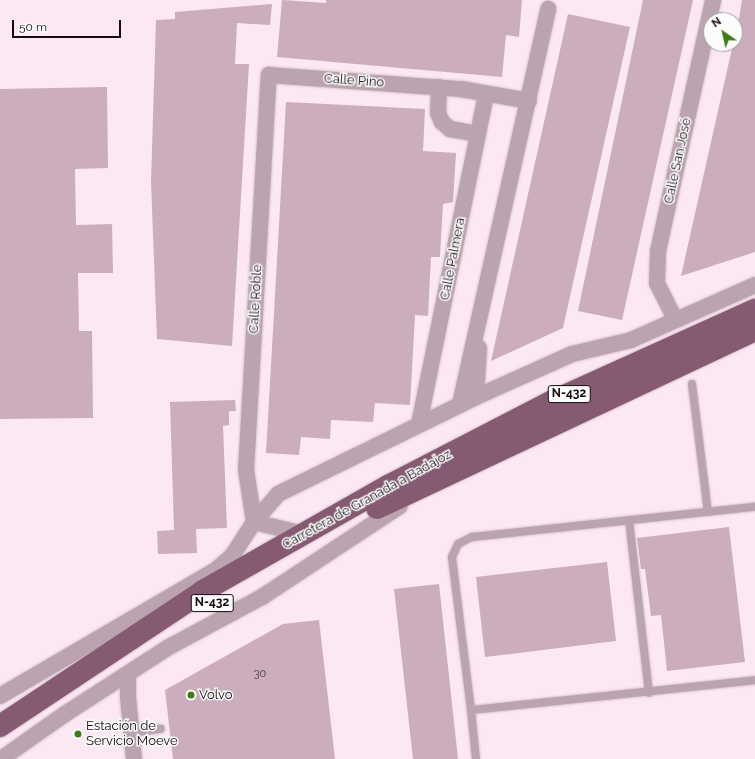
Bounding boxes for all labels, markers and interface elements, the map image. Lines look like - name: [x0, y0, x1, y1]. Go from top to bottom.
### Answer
- scale bar: [14, 12, 123, 38]
- north arrow: [703, 12, 743, 52]
- text: N: [709, 15, 724, 30]
- text: 50 m: [19, 20, 47, 34]
- street label: Calle Pino: [323, 71, 385, 91]
- street label: Calle San José: [661, 116, 695, 206]
- street label: Calle Palmera: [437, 216, 469, 302]
- street label: Calle Roble: [246, 264, 266, 334]
- road number: N-432: [547, 384, 591, 404]
- street label: Carretera de Granada a Badajoz: [280, 447, 454, 553]
- road number: N-432: [190, 593, 234, 613]
- house number: 30: [254, 667, 266, 681]
- place label: Volvo: [199, 687, 232, 703]
- marker: Volvo: [186, 690, 196, 700]
- place label: Estación de Servicio Moeve: [86, 719, 178, 750]
- marker: Estación de Servicio Moeve: [73, 729, 83, 739]

